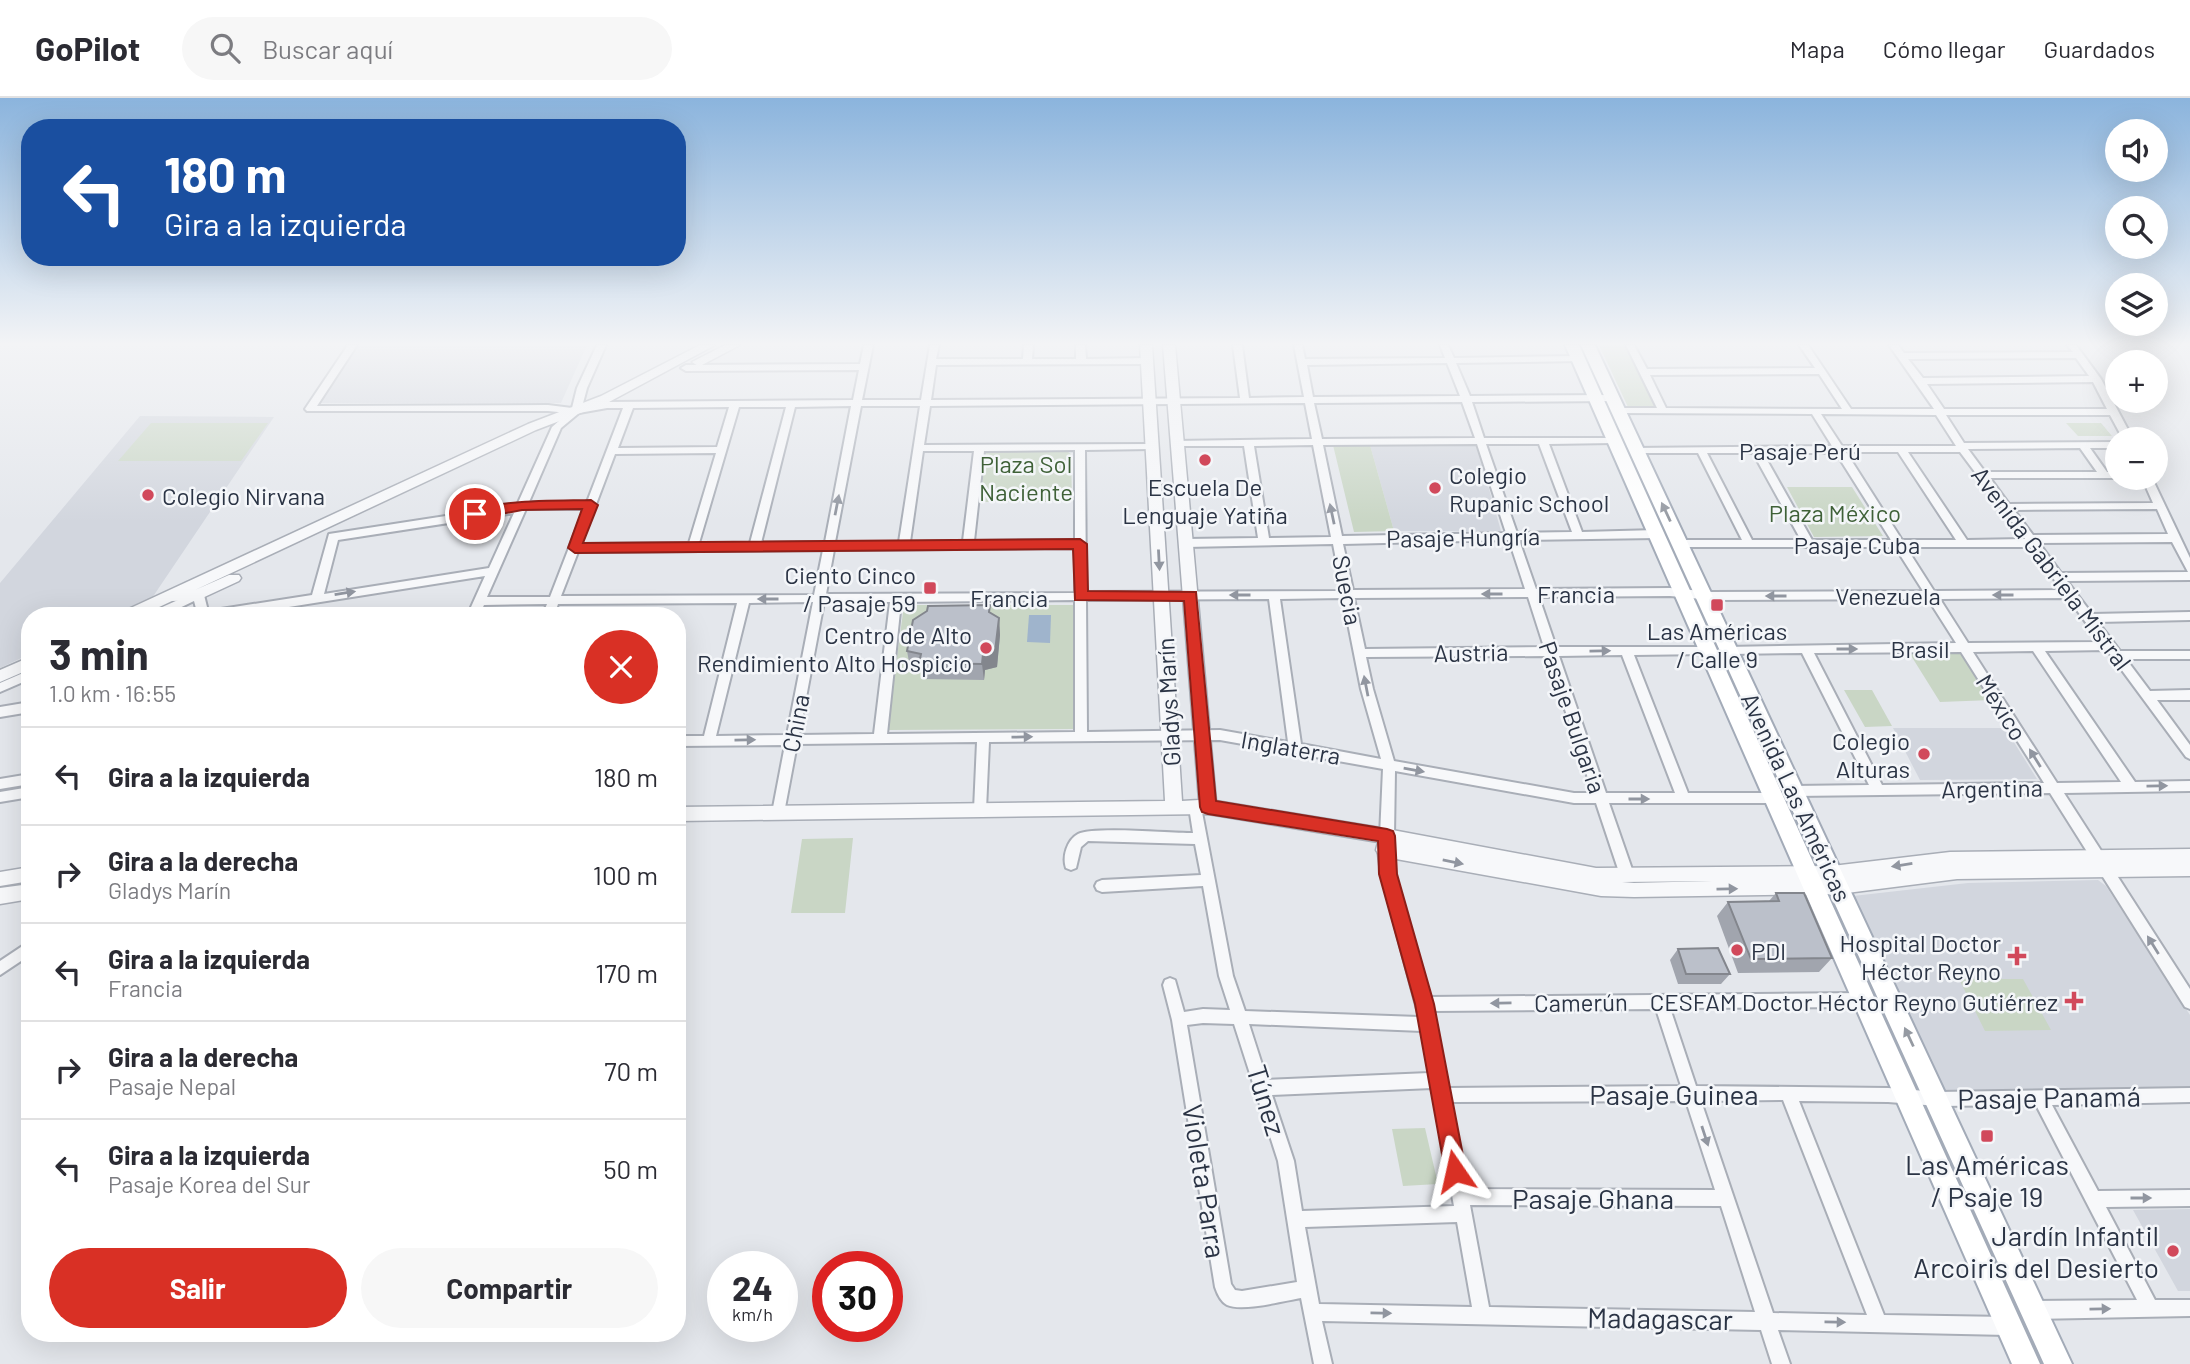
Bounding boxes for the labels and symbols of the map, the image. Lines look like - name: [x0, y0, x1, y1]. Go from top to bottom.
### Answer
- street label: Pasaje Perú: [1739, 436, 1861, 465]
- park label: Plaza Sol Naciente: [979, 449, 1073, 506]
- marker: Escuela De Lenguaje Yatiña: [1197, 452, 1213, 468]
- place label: Colegio Rupanic School: [1449, 460, 1609, 517]
- street label: Avenida Gabriela Mistral: [1966, 461, 2138, 675]
- place label: Escuela De Lenguaje Yatiña: [1122, 472, 1288, 529]
- marker: Colegio Rupanic School: [1427, 480, 1443, 496]
- place label: Colegio Nirvana: [162, 481, 325, 510]
- pin: [445, 484, 505, 544]
- marker: Colegio Nirvana: [140, 487, 156, 503]
- one-way arrow: [832, 494, 843, 516]
- park label: Plaza México: [1769, 498, 1901, 527]
- one-way arrow: [1660, 502, 1672, 522]
- one-way arrow: [1327, 503, 1338, 525]
- street label: Pasaje Hungría: [1386, 521, 1540, 553]
- street label: Pasaje Cuba: [1794, 530, 1920, 559]
- one-way arrow: [1154, 549, 1165, 571]
- street label: Suecia: [1327, 553, 1369, 627]
- place label: Ciento Cinco / Pasaje 59: [784, 560, 916, 617]
- street label: Francia: [1537, 579, 1615, 608]
- marker: Ciento Cinco / Pasaje 59: [922, 580, 938, 596]
- street label: Venezuela: [1835, 581, 1941, 610]
- street label: Francia: [970, 583, 1048, 612]
- one-way arrow: [334, 587, 356, 598]
- one-way arrow: [1481, 588, 1503, 599]
- one-way arrow: [1229, 589, 1251, 601]
- one-way arrow: [1992, 589, 2014, 601]
- one-way arrow: [1764, 590, 1786, 602]
- one-way arrow: [757, 593, 779, 604]
- marker: Las Américas / Calle 9: [1709, 597, 1725, 613]
- place label: Las Américas / Calle 9: [1647, 616, 1787, 673]
- place label: Centro de Alto Rendimiento Alto Hospicio: [697, 620, 972, 677]
- street label: Brasil: [1890, 634, 1950, 663]
- street label: Gladys Marín: [1150, 637, 1186, 767]
- street label: Austria: [1433, 637, 1509, 667]
- street label: Pasaje Bulgaria: [1533, 637, 1613, 797]
- marker: Centro de Alto Rendimiento Alto Hospicio: [978, 640, 994, 656]
- one-way arrow: [1836, 643, 1858, 655]
- one-way arrow: [1589, 645, 1611, 656]
- street label: México: [1970, 669, 2034, 745]
- one-way arrow: [1361, 675, 1372, 697]
- street label: Avenida Las Américas: [1736, 688, 1858, 906]
- street label: China: [775, 691, 815, 755]
- street label: Inglaterra: [1239, 724, 1343, 770]
- place label: Colegio Alturas: [1832, 726, 1910, 783]
- one-way arrow: [1011, 731, 1033, 743]
- one-way arrow: [735, 735, 757, 746]
- marker: Colegio Alturas: [1916, 746, 1932, 762]
- one-way arrow: [2028, 749, 2042, 767]
- one-way arrow: [1403, 765, 1425, 776]
- street label: Argentina: [1941, 773, 2043, 803]
- one-way arrow: [2146, 780, 2168, 792]
- one-way arrow: [1629, 793, 1651, 805]
- one-way arrow: [1442, 857, 1464, 868]
- one-way arrow: [1891, 860, 1913, 871]
- one-way arrow: [1716, 883, 1738, 895]
- place label: Hospital Doctor Héctor Reyno: [1839, 928, 2001, 985]
- one-way arrow: [2147, 935, 2160, 954]
- place label: PDI: [1751, 936, 1786, 965]
- marker: PDI: [1729, 942, 1745, 958]
- marker: Hospital Doctor Héctor Reyno: [2007, 946, 2027, 966]
- street label: Camerún: [1534, 987, 1628, 1017]
- place label: CESFAM Doctor Héctor Reyno Gutiérrez: [1650, 987, 2058, 1016]
- marker: CESFAM Doctor Héctor Reyno Gutiérrez: [2064, 991, 2084, 1011]
- one-way arrow: [1490, 997, 1512, 1009]
- one-way arrow: [1903, 1027, 1915, 1047]
- street label: Túnez: [1240, 1061, 1294, 1139]
- street label: Pasaje Guinea: [1589, 1077, 1759, 1111]
- street label: Pasaje Panamá: [1957, 1078, 2141, 1116]
- street label: Violeta Parra: [1176, 1101, 1234, 1261]
- one-way arrow: [1701, 1126, 1711, 1147]
- marker: Las Américas / Psaje 19: [1979, 1128, 1995, 1144]
- position arrow: [1418, 1134, 1492, 1208]
- place label: Las Américas / Psaje 19: [1905, 1147, 2069, 1213]
- street label: Pasaje Ghana: [1512, 1181, 1674, 1215]
- one-way arrow: [2131, 1192, 2153, 1204]
- place label: Jardín Infantil Arcoiris del Desierto: [1913, 1218, 2159, 1284]
- marker: Jardín Infantil Arcoiris del Desierto: [2165, 1243, 2181, 1259]
- speed limit sign: 30: [812, 1251, 903, 1342]
- street label: Madagascar: [1587, 1300, 1733, 1336]
- one-way arrow: [2090, 1303, 2112, 1315]
- one-way arrow: [1371, 1307, 1393, 1319]
- one-way arrow: [1824, 1317, 1846, 1328]

